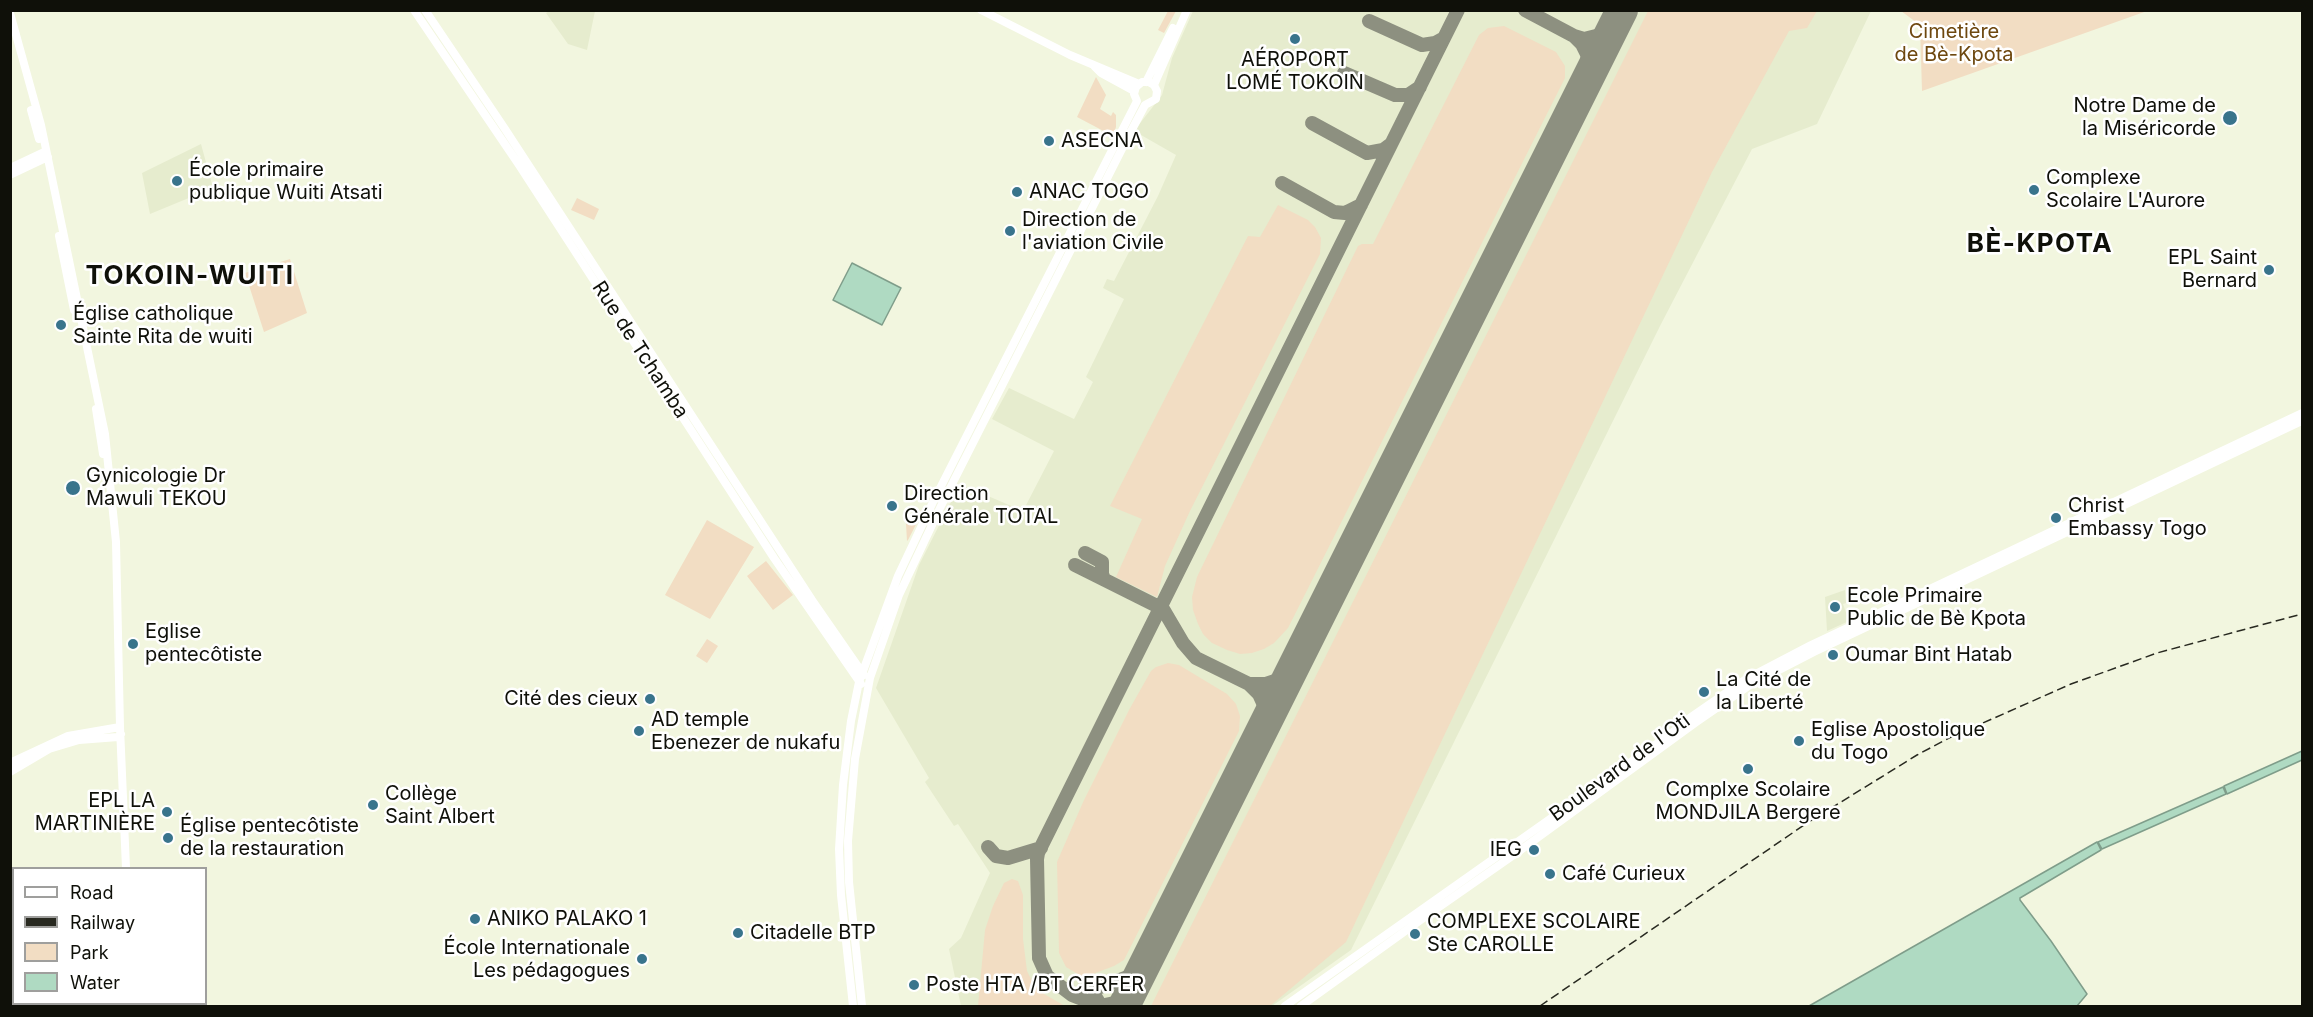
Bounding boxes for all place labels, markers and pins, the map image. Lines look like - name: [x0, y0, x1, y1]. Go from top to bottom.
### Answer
- marker: AÉROPORT LOMÉ TOKOIN: [1288, 32, 1302, 46]
- place label: AÉROPORT LOMÉ TOKOIN: [1226, 48, 1364, 95]
- place label: Notre Dame de la Miséricorde: [2074, 94, 2216, 141]
- marker: Notre Dame de la Miséricorde: [2221, 109, 2239, 127]
- place label: ASECNA: [1061, 129, 1143, 153]
- marker: ASECNA: [1042, 134, 1056, 148]
- place label: École primaire publique Wuiti Atsati: [189, 158, 383, 205]
- place label: Complexe Scolaire L'Aurore: [2046, 166, 2205, 213]
- marker: École primaire publique Wuiti Atsati: [170, 174, 184, 188]
- place label: ANAC TOGO: [1029, 180, 1149, 204]
- marker: Complexe Scolaire L'Aurore: [2027, 183, 2041, 197]
- marker: ANAC TOGO: [1010, 185, 1024, 199]
- place label: Direction de l'aviation Civile: [1022, 208, 1164, 255]
- marker: Direction de l'aviation Civile: [1003, 224, 1017, 238]
- place label: EPL Saint Bernard: [2168, 246, 2257, 293]
- marker: EPL Saint Bernard: [2262, 263, 2276, 277]
- place label: Église catholique Sainte Rita de wuiti: [73, 302, 253, 349]
- marker: Église catholique Sainte Rita de wuiti: [54, 318, 68, 332]
- place label: Gynicologie Dr Mawuli TEKOU: [86, 464, 227, 511]
- marker: Gynicologie Dr Mawuli TEKOU: [64, 479, 82, 497]
- place label: Direction Générale TOTAL: [904, 482, 1058, 529]
- place label: Christ Embassy Togo: [2068, 494, 2207, 541]
- marker: Direction Générale TOTAL: [885, 499, 899, 513]
- marker: Christ Embassy Togo: [2049, 511, 2063, 525]
- place label: Ecole Primaire Public de Bè Kpota: [1847, 584, 2026, 631]
- marker: Ecole Primaire Public de Bè Kpota: [1828, 600, 1842, 614]
- place label: Eglise pentecôtiste: [145, 620, 262, 667]
- marker: Eglise pentecôtiste: [126, 637, 140, 651]
- place label: Oumar Bint Hatab: [1845, 643, 2012, 667]
- marker: Oumar Bint Hatab: [1826, 648, 1840, 662]
- place label: La Cité de la Liberté: [1716, 668, 1811, 715]
- marker: La Cité de la Liberté: [1697, 685, 1711, 699]
- place label: Cité des cieux: [504, 687, 638, 711]
- marker: Cité des cieux: [643, 692, 657, 706]
- place label: AD temple Ebenezer de nukafu: [651, 708, 840, 755]
- place label: Eglise Apostolique du Togo: [1811, 718, 1985, 765]
- marker: AD temple Ebenezer de nukafu: [632, 724, 646, 738]
- marker: Eglise Apostolique du Togo: [1792, 734, 1806, 748]
- marker: Complxe Scolaire MONDJILA Bergere: [1741, 762, 1755, 776]
- place label: Complxe Scolaire MONDJILA Bergere: [1655, 778, 1841, 825]
- place label: Collège Saint Albert: [385, 782, 495, 829]
- place label: EPL LA MARTINIÈRE: [35, 789, 155, 836]
- marker: Collège Saint Albert: [366, 798, 380, 812]
- marker: EPL LA MARTINIÈRE: [160, 805, 174, 819]
- place label: Église pentecôtiste de la restauration: [180, 814, 359, 861]
- marker: Église pentecôtiste de la restauration: [161, 831, 175, 845]
- place label: IEG: [1490, 838, 1522, 862]
- marker: IEG: [1527, 843, 1541, 857]
- place label: Café Curieux: [1562, 862, 1685, 886]
- marker: Café Curieux: [1543, 867, 1557, 881]
- place label: ANIKO PALAKO 1: [487, 907, 647, 931]
- place label: COMPLEXE SCOLAIRE Ste CAROLLE: [1427, 910, 1640, 957]
- marker: ANIKO PALAKO 1: [468, 912, 482, 926]
- place label: Citadelle BTP: [750, 921, 876, 945]
- marker: Citadelle BTP: [731, 926, 745, 940]
- marker: COMPLEXE SCOLAIRE Ste CAROLLE: [1408, 927, 1422, 941]
- place label: École Internationale Les pédagogues: [443, 936, 630, 983]
- marker: École Internationale Les pédagogues: [635, 952, 649, 966]
- place label: Poste HTA /BT CERFER: [926, 973, 1144, 997]
- marker: Poste HTA /BT CERFER: [907, 978, 921, 992]

